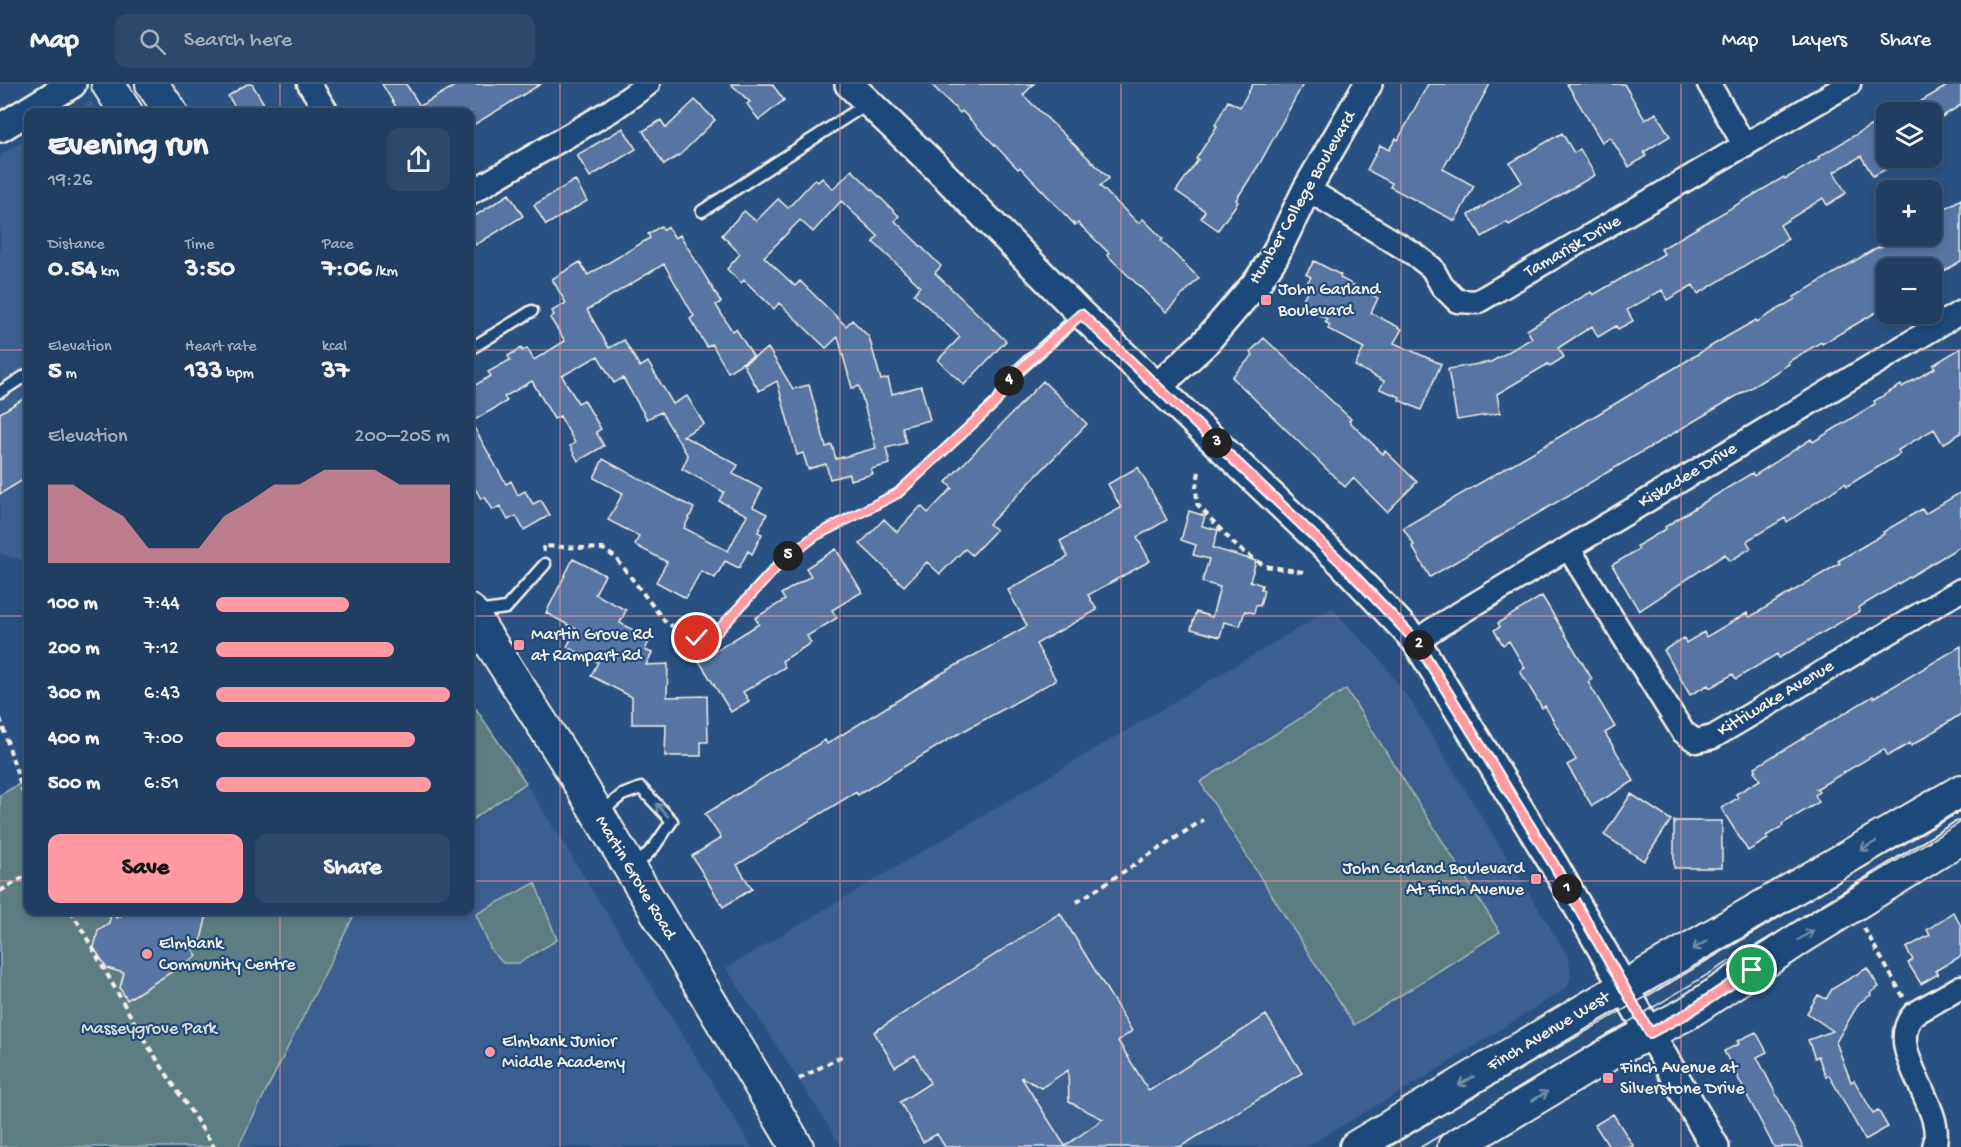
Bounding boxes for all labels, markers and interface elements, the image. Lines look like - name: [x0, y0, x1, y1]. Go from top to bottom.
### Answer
- search box: [115, 14, 535, 68]
- text: Map: [30, 25, 79, 58]
- icon: search: [136, 25, 169, 58]
- text: Search here: [184, 28, 292, 54]
- text: Map: [1722, 29, 1758, 54]
- text: Layers: [1791, 29, 1847, 54]
- text: Share: [1880, 29, 1931, 54]
- map controls: [1876, 102, 1942, 324]
- button: layers: [1876, 102, 1942, 168]
- street label: Humber College Boulevard: [1245, 107, 1362, 288]
- text: Evening run: [48, 128, 208, 166]
- button: share: [387, 128, 450, 191]
- text: 19:26: [48, 170, 92, 193]
- button: +: [1876, 180, 1942, 246]
- street label: Tamarisk Drive: [1520, 211, 1626, 284]
- text: Distance: [48, 236, 105, 255]
- text: Time: [185, 236, 214, 255]
- text: Pace: [322, 236, 353, 255]
- text: 0.54: [48, 255, 97, 286]
- text: 3:50: [185, 255, 235, 286]
- text: 7:06: [322, 255, 372, 286]
- button: −: [1876, 258, 1942, 324]
- text: km: [97, 263, 119, 282]
- text: /km: [372, 263, 398, 282]
- place label: John Garland Boulevard: [1277, 280, 1382, 322]
- marker: John Garland Boulevard: [1259, 293, 1273, 307]
- text: Elevation: [48, 338, 112, 357]
- text: Heart rate: [185, 338, 257, 357]
- text: kcal: [322, 338, 347, 357]
- text: 5: [48, 357, 62, 388]
- text: 133: [185, 357, 223, 388]
- text: 37: [322, 357, 349, 388]
- text: m: [62, 365, 77, 384]
- text: bpm: [223, 365, 254, 384]
- pin: 4: [994, 366, 1024, 396]
- text: 4: [1005, 371, 1013, 390]
- text: Elevation: [48, 426, 128, 449]
- text: 200–205 m: [355, 426, 450, 449]
- pin: 3: [1202, 428, 1232, 458]
- text: 3: [1213, 433, 1221, 452]
- street label: Kiskadee Drive: [1635, 438, 1742, 514]
- pin: 5: [773, 541, 803, 571]
- text: 5: [784, 546, 792, 565]
- text: 100 m: [48, 593, 98, 616]
- text: 7:44: [144, 593, 180, 616]
- pin: [671, 612, 722, 663]
- icon: check: [680, 621, 713, 654]
- place label: Martin Grove Rd at Rampart Rd: [531, 625, 654, 667]
- pin: 2: [1404, 630, 1434, 660]
- text: 2: [1415, 635, 1423, 654]
- text: 200 m: [48, 638, 99, 661]
- text: 7:12: [144, 638, 179, 661]
- marker: Martin Grove Rd at Rampart Rd: [512, 638, 526, 652]
- street label: Kittiwake Avenue: [1714, 656, 1839, 742]
- text: 300 m: [48, 683, 100, 706]
- text: 6:43: [144, 683, 180, 706]
- text: 400 m: [48, 728, 99, 751]
- text: 7:00: [144, 728, 183, 751]
- text: 500 m: [48, 773, 100, 796]
- text: 6:51: [144, 773, 179, 796]
- one-way arrow: [655, 803, 669, 818]
- street label: Martin Grove Road: [590, 812, 681, 945]
- button: Save: [48, 834, 243, 903]
- button: Share: [255, 834, 450, 903]
- one-way arrow: [1860, 840, 1877, 852]
- place label: John Garland Boulevard At Finch Avenue: [1343, 859, 1525, 901]
- marker: John Garland Boulevard At Finch Avenue: [1529, 872, 1543, 886]
- pin: 1: [1552, 874, 1582, 904]
- text: 1: [1564, 879, 1570, 898]
- one-way arrow: [1797, 928, 1814, 940]
- place label: Elmbank Community Centre: [159, 934, 296, 976]
- one-way arrow: [1692, 939, 1709, 951]
- pin: [1726, 944, 1777, 995]
- marker: Elmbank Community Centre: [140, 947, 154, 961]
- icon: arrive: [1735, 953, 1768, 986]
- street label: Finch Avenue West: [1483, 986, 1615, 1077]
- park label: Masseygrove Park: [81, 1019, 219, 1040]
- place label: Elmbank Junior Middle Academy: [502, 1032, 625, 1074]
- marker: Elmbank Junior Middle Academy: [483, 1045, 497, 1059]
- place label: Finch Avenue at Silverstone Drive: [1619, 1058, 1745, 1100]
- marker: Finch Avenue at Silverstone Drive: [1601, 1071, 1615, 1085]
- one-way arrow: [1458, 1076, 1475, 1088]
- one-way arrow: [1531, 1089, 1548, 1101]

